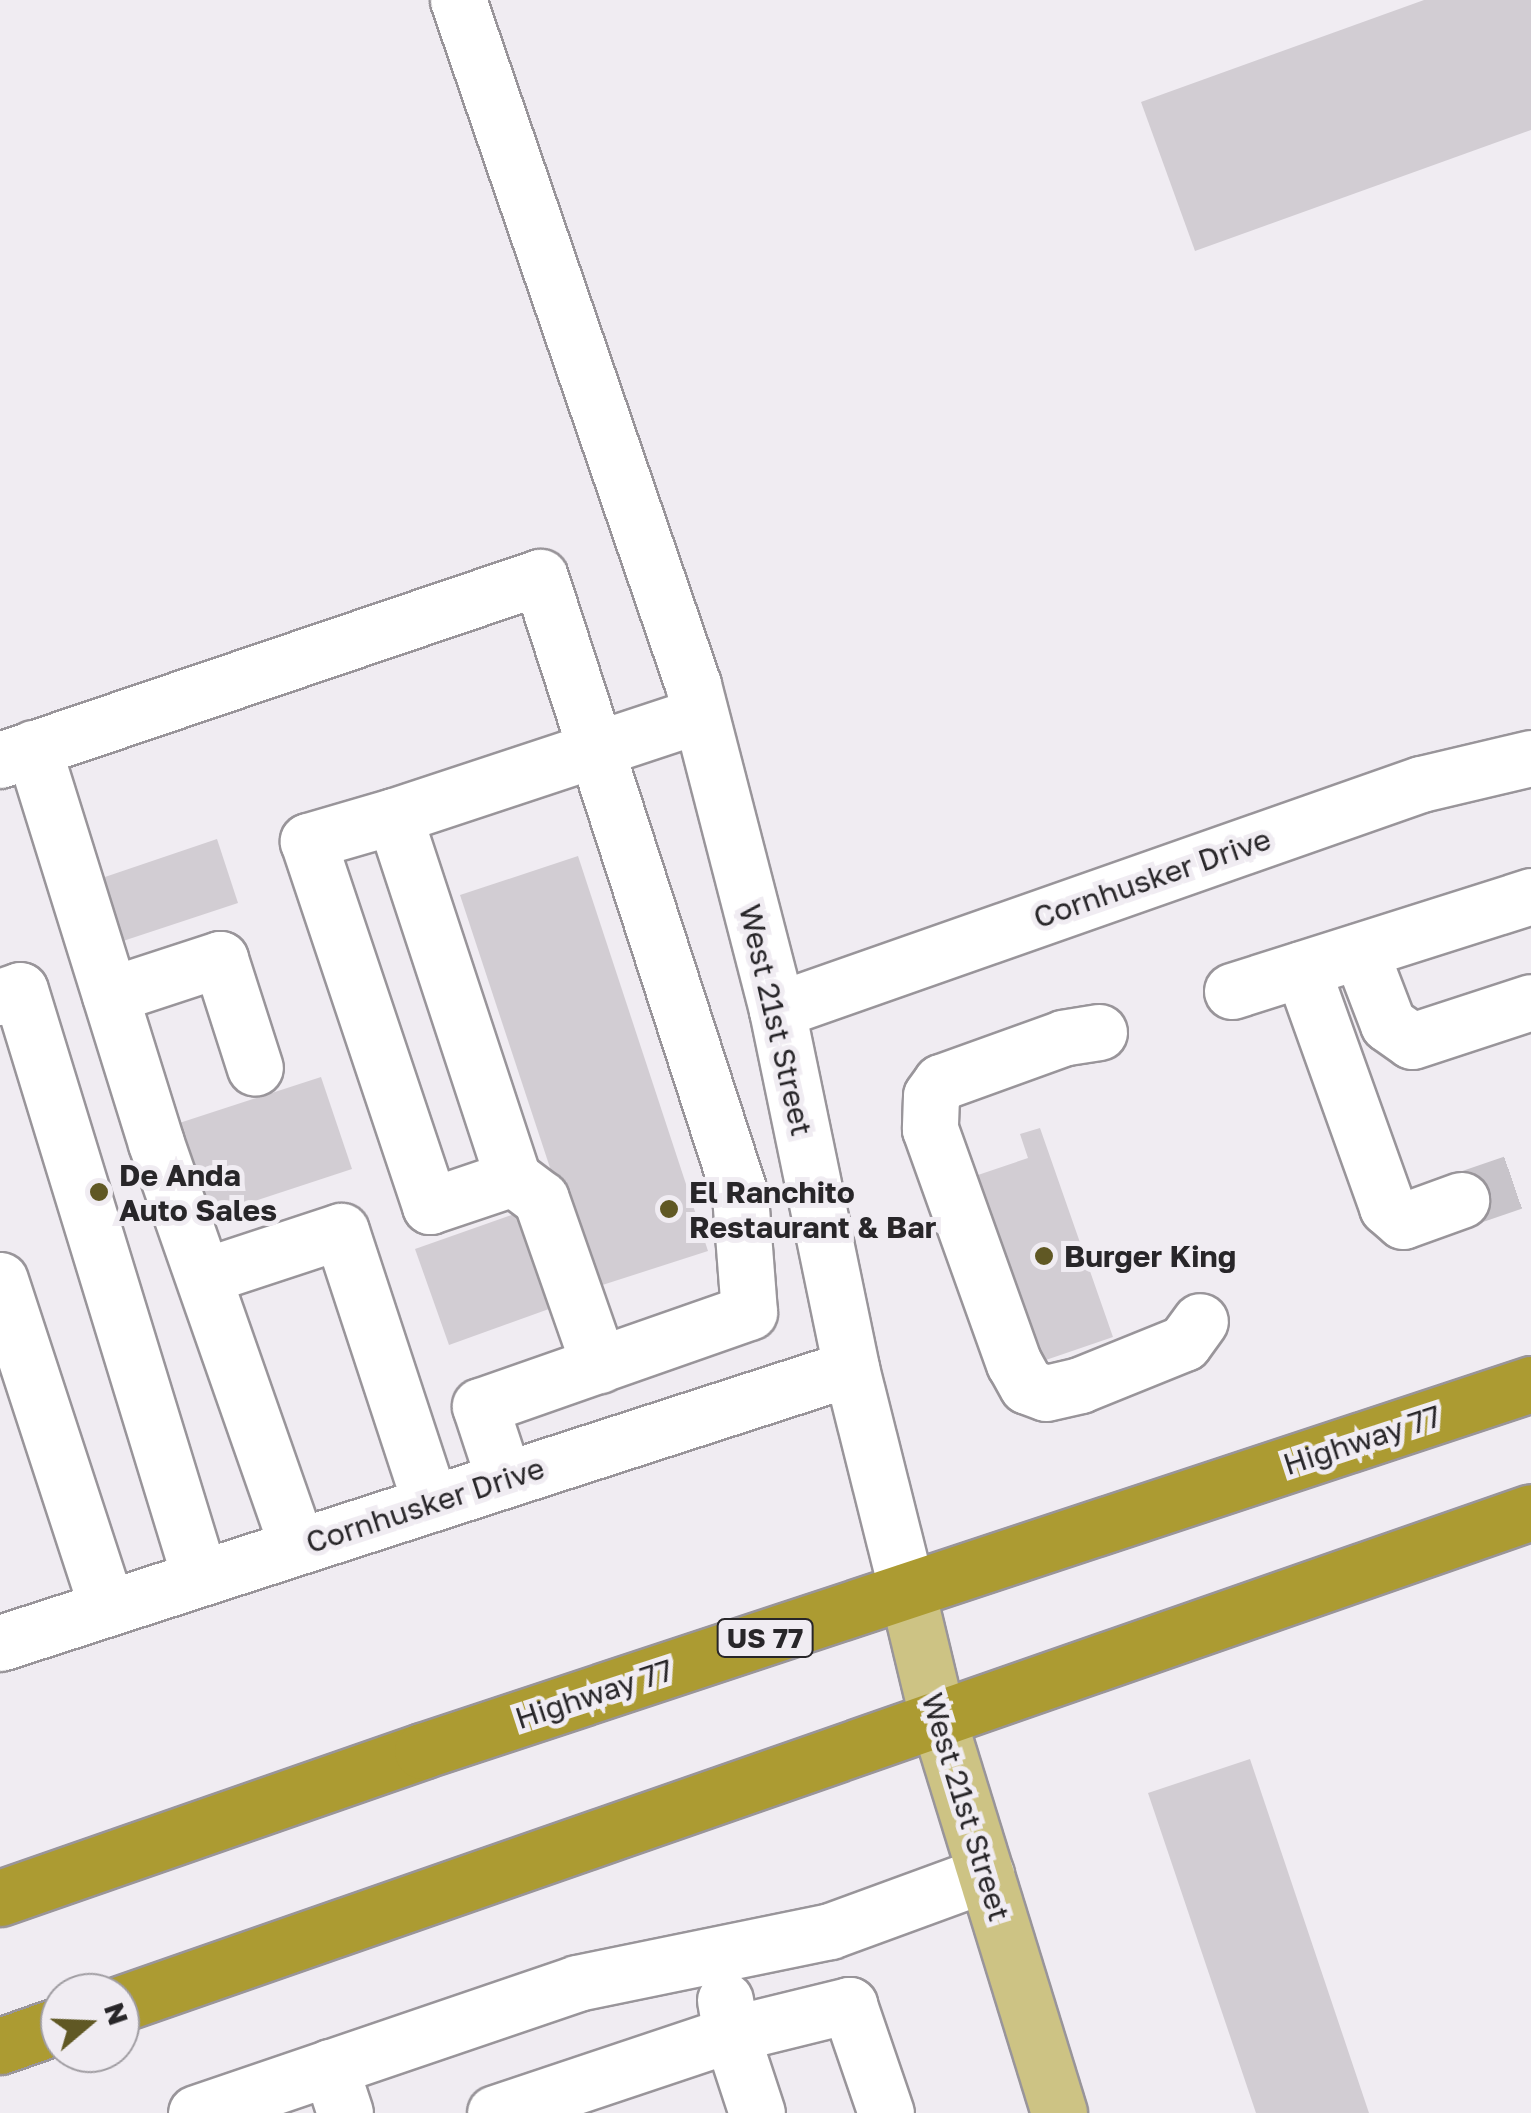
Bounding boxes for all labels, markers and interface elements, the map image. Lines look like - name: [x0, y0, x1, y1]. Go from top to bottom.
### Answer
- street label: Cornhusker Drive: [1029, 821, 1275, 935]
- street label: West 21st Street: [732, 901, 820, 1139]
- place label: De Anda Auto Sales: [119, 1157, 277, 1228]
- place label: El Ranchito Restaurant & Bar: [689, 1174, 936, 1244]
- marker: De Anda Auto Sales: [88, 1181, 110, 1203]
- marker: El Ranchito Restaurant & Bar: [658, 1198, 680, 1220]
- place label: Burger King: [1064, 1238, 1236, 1274]
- marker: Burger King: [1033, 1245, 1055, 1267]
- street label: Highway 77: [1279, 1398, 1445, 1482]
- street label: Cornhusker Drive: [301, 1450, 549, 1560]
- road number: US 77: [715, 1615, 815, 1661]
- street label: Highway 77: [511, 1652, 677, 1736]
- street label: West 21st Street: [914, 1689, 1018, 1925]
- north arrow: [40, 1973, 140, 2073]
- text: N: [98, 1998, 136, 2029]

